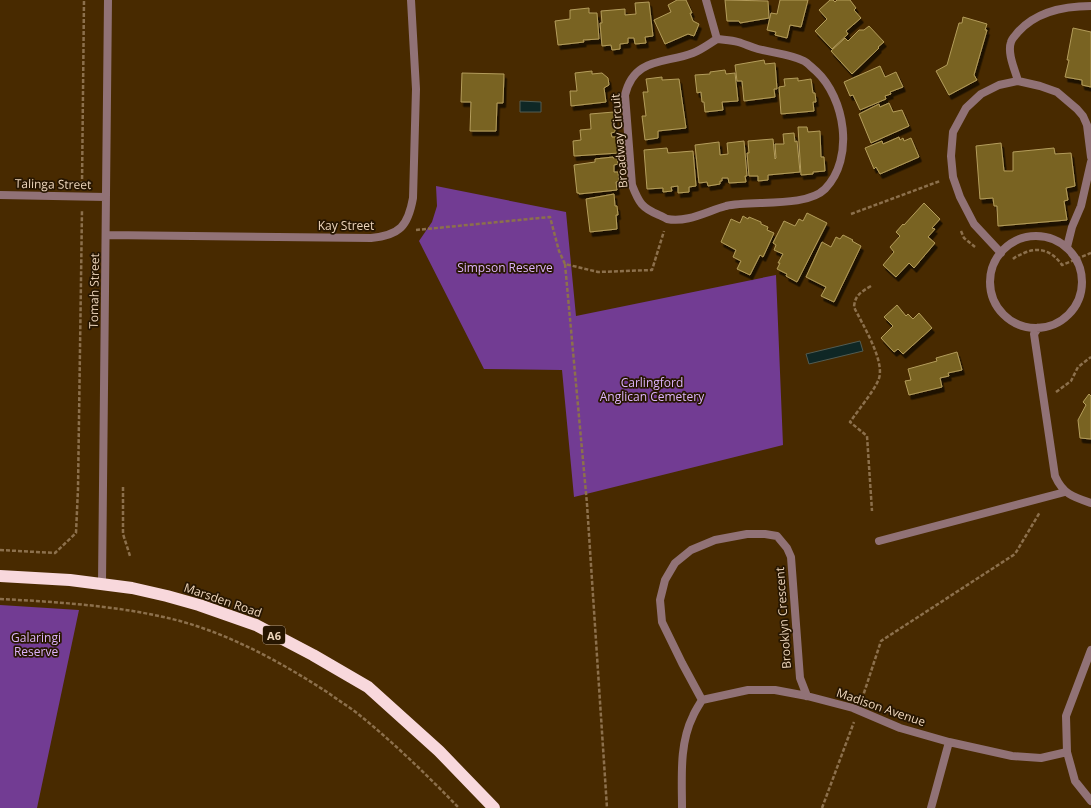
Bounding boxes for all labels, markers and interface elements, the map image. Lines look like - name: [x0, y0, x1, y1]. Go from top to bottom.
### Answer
- street label: Broadway Circuit: [606, 93, 632, 189]
- street label: Talinga Street: [15, 175, 91, 193]
- street label: Kay Street: [318, 217, 374, 234]
- street label: Tomah Street: [85, 253, 103, 329]
- park label: Simpson Reserve: [457, 259, 553, 276]
- park label: Carlingford Anglican Cemetery: [600, 374, 705, 405]
- street label: Brooklyn Crescent: [771, 567, 795, 669]
- street label: Marsden Road: [182, 579, 264, 621]
- road number: A6: [263, 626, 285, 644]
- park label: Galaringi Reserve: [11, 629, 61, 660]
- street label: Madison Avenue: [834, 684, 928, 730]

